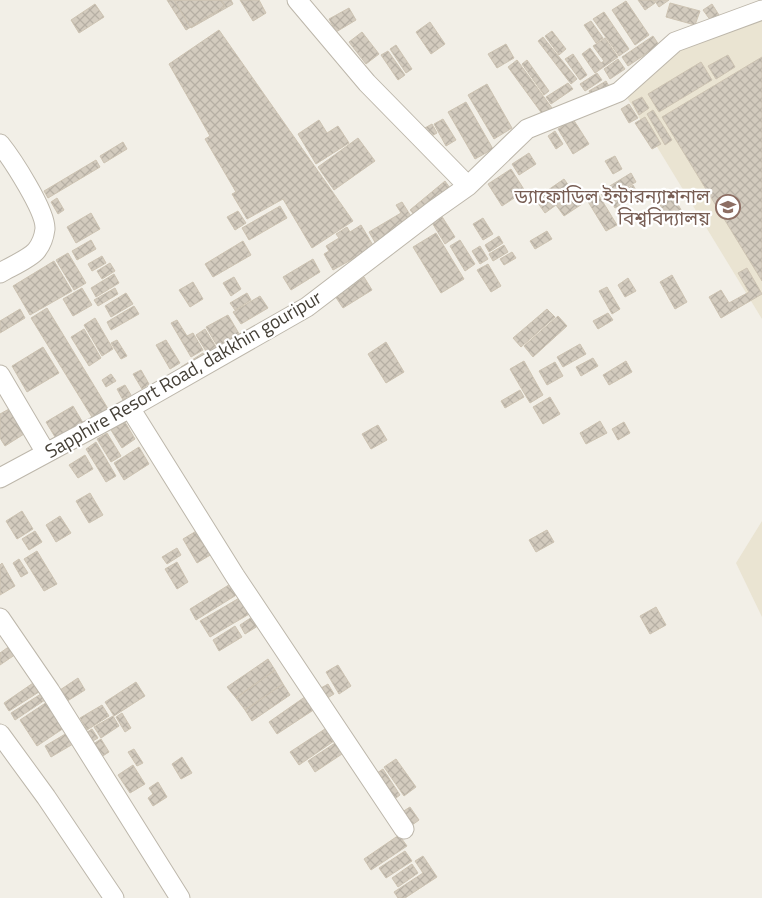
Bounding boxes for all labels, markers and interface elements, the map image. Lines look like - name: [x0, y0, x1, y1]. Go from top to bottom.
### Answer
- place label: ড্যাফোডিল ইন্টারন্যাশনাল বিশ্ববিদ্যালয়: [514, 181, 711, 232]
- school or university icon: ড্যাফোডিল ইন্টারন্যাশনাল বিশ্ববিদ্যালয়: [715, 194, 741, 220]
- street label: Sapphire Resort Road, dakkhin gouripur: [39, 282, 327, 465]

